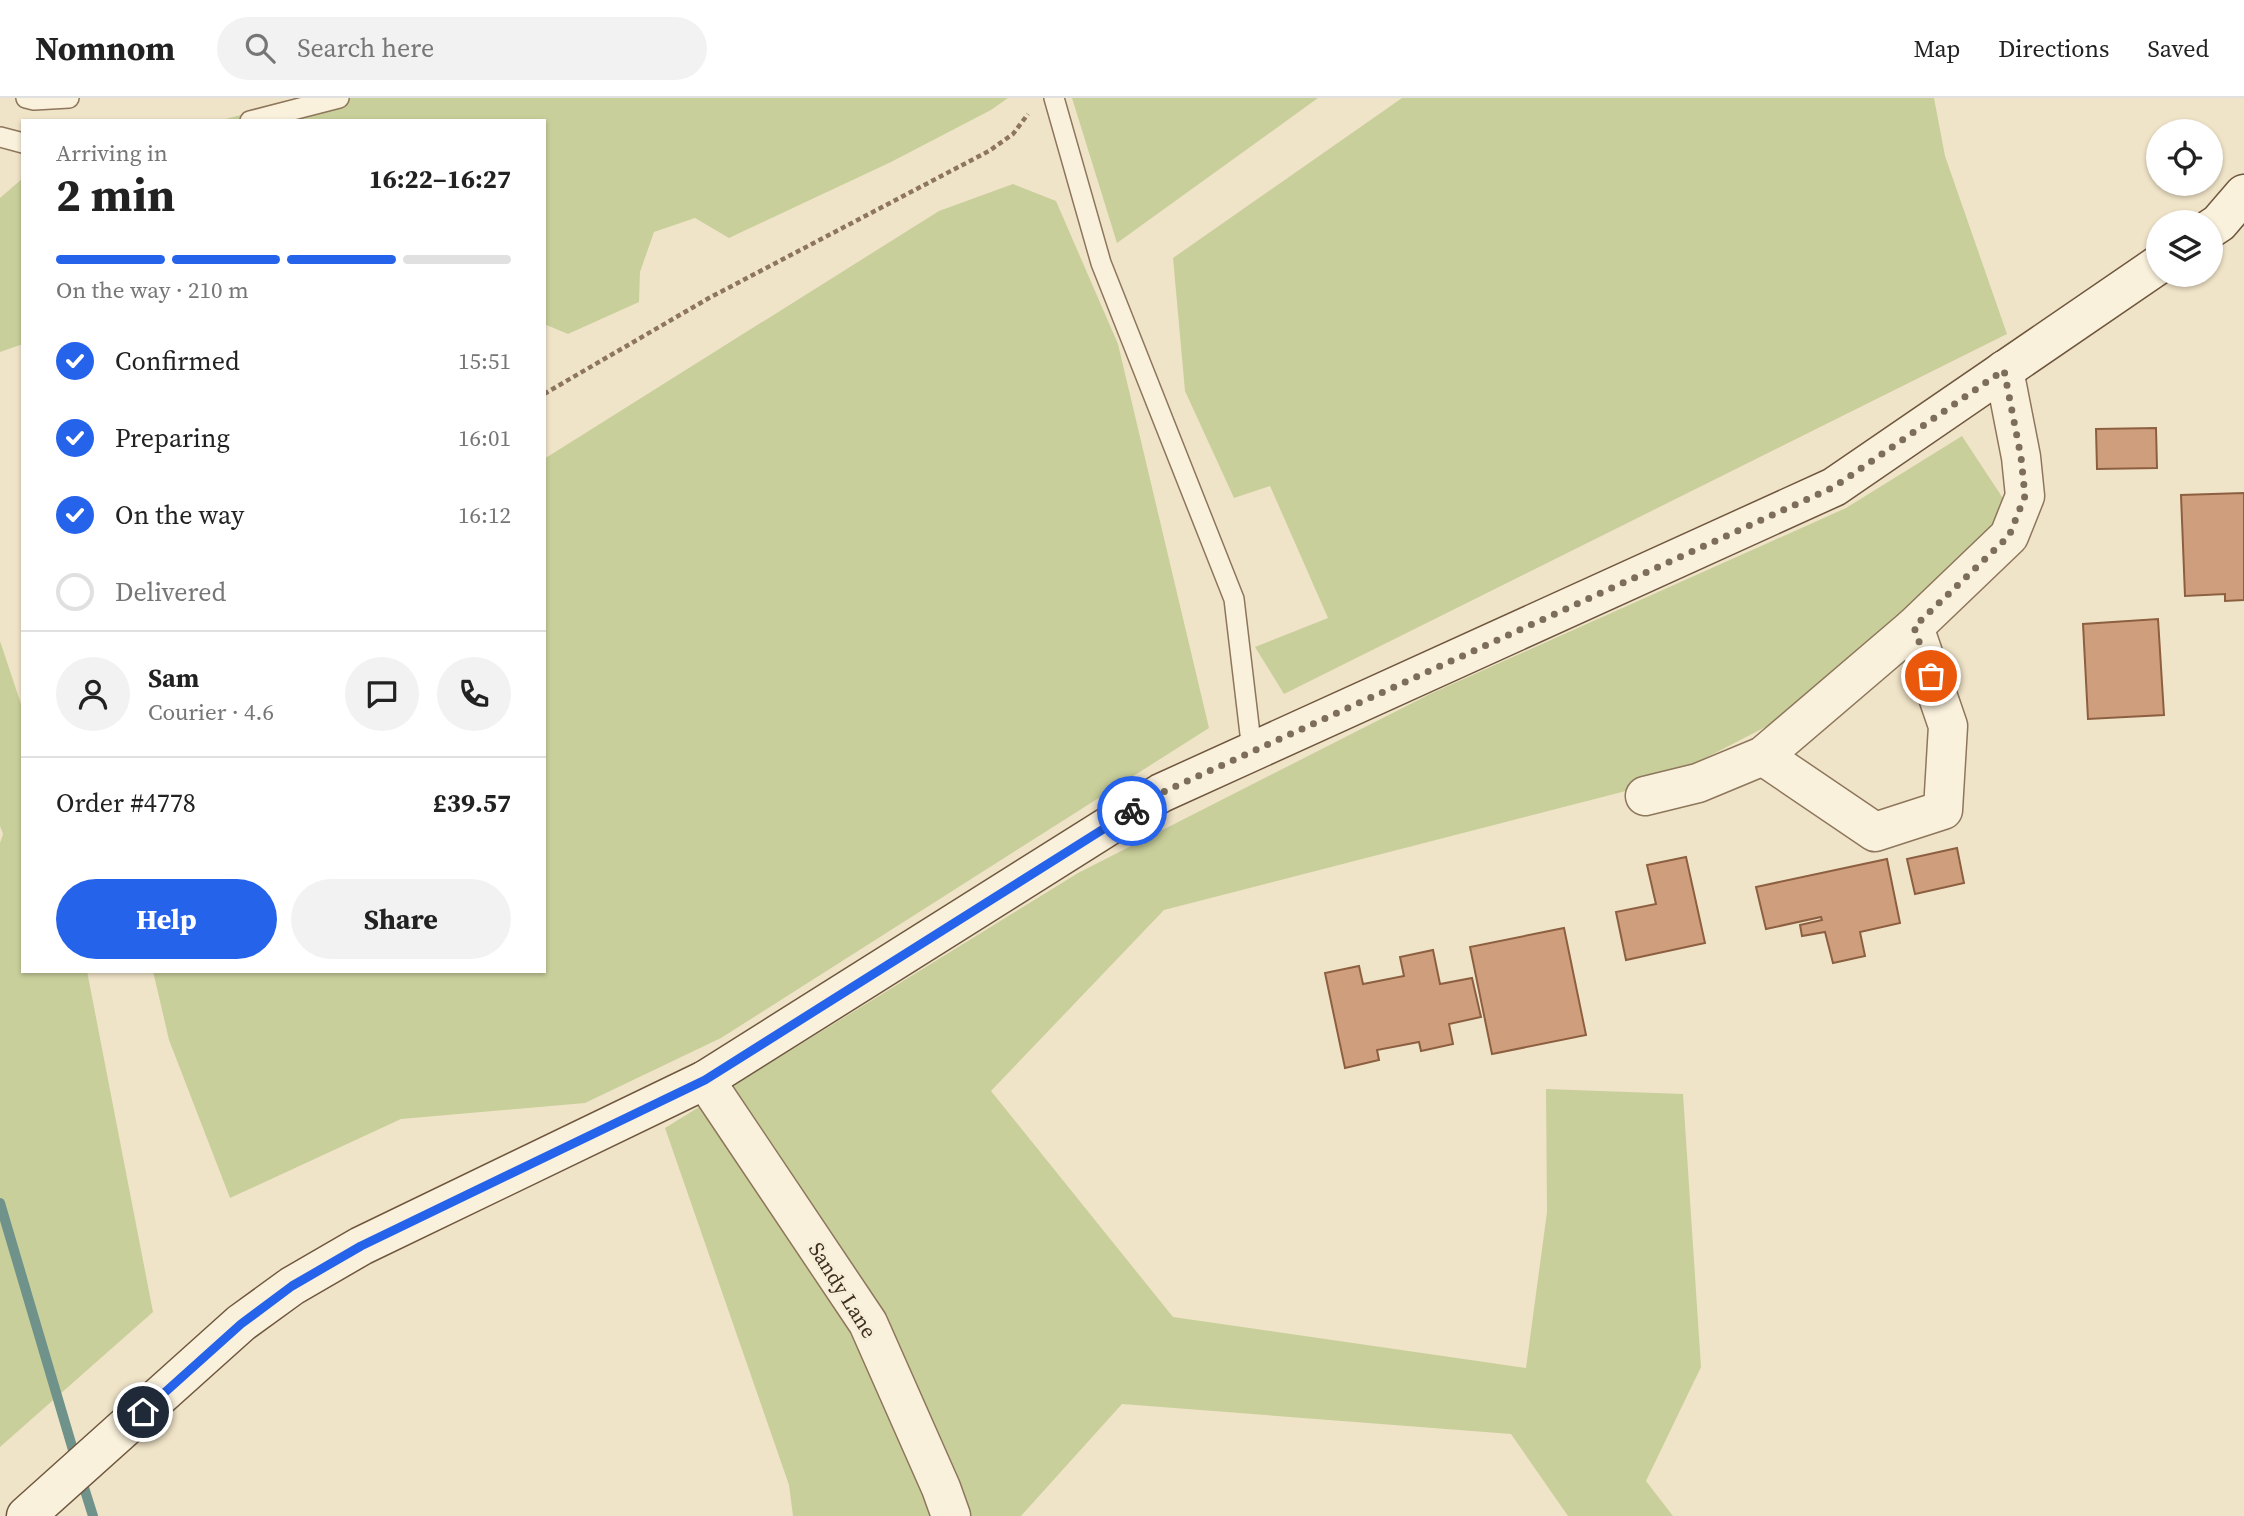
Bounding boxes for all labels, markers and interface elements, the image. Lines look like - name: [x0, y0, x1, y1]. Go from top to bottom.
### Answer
- search box: [217, 17, 707, 80]
- text: Nomnom: [35, 26, 175, 71]
- icon: search: [241, 29, 279, 67]
- text: Search here: [297, 30, 434, 66]
- text: Map: [1913, 32, 1960, 65]
- text: Directions: [1998, 32, 2109, 65]
- text: Saved: [2147, 32, 2209, 65]
- map controls: [2146, 119, 2223, 287]
- button: locate: [2146, 119, 2223, 196]
- text: Arriving in: [56, 137, 168, 169]
- text: 16:22–16:27: [369, 161, 511, 197]
- text: 2 min: [56, 163, 175, 226]
- button: layers: [2146, 210, 2223, 287]
- text: On the way · 210 m: [56, 274, 249, 306]
- icon: check: [56, 342, 94, 380]
- text: Confirmed: [115, 343, 240, 379]
- text: 15:51: [458, 345, 511, 377]
- icon: check: [56, 419, 94, 457]
- text: Preparing: [115, 420, 230, 456]
- text: 16:01: [458, 422, 511, 454]
- icon: check: [56, 496, 94, 534]
- text: On the way: [115, 497, 244, 533]
- text: 16:12: [458, 499, 511, 531]
- text: Delivered: [115, 574, 226, 610]
- pin: [1901, 646, 1961, 706]
- button: person: [56, 657, 130, 731]
- button: chat: [345, 657, 419, 731]
- button: phone: [437, 657, 511, 731]
- icon: bag: [1912, 657, 1950, 695]
- text: Sam: [148, 660, 199, 696]
- text: Courier · 4.6: [148, 696, 274, 728]
- courier: [1097, 776, 1167, 846]
- text: Order #4778: [56, 785, 196, 821]
- text: £39.57: [433, 785, 511, 821]
- icon: bike: [1113, 792, 1151, 830]
- button: Help: [56, 879, 277, 959]
- button: Share: [291, 879, 511, 959]
- street label: Sandy Lane: [802, 1237, 884, 1343]
- pin: [113, 1382, 173, 1442]
- icon: home: [124, 1393, 162, 1431]

